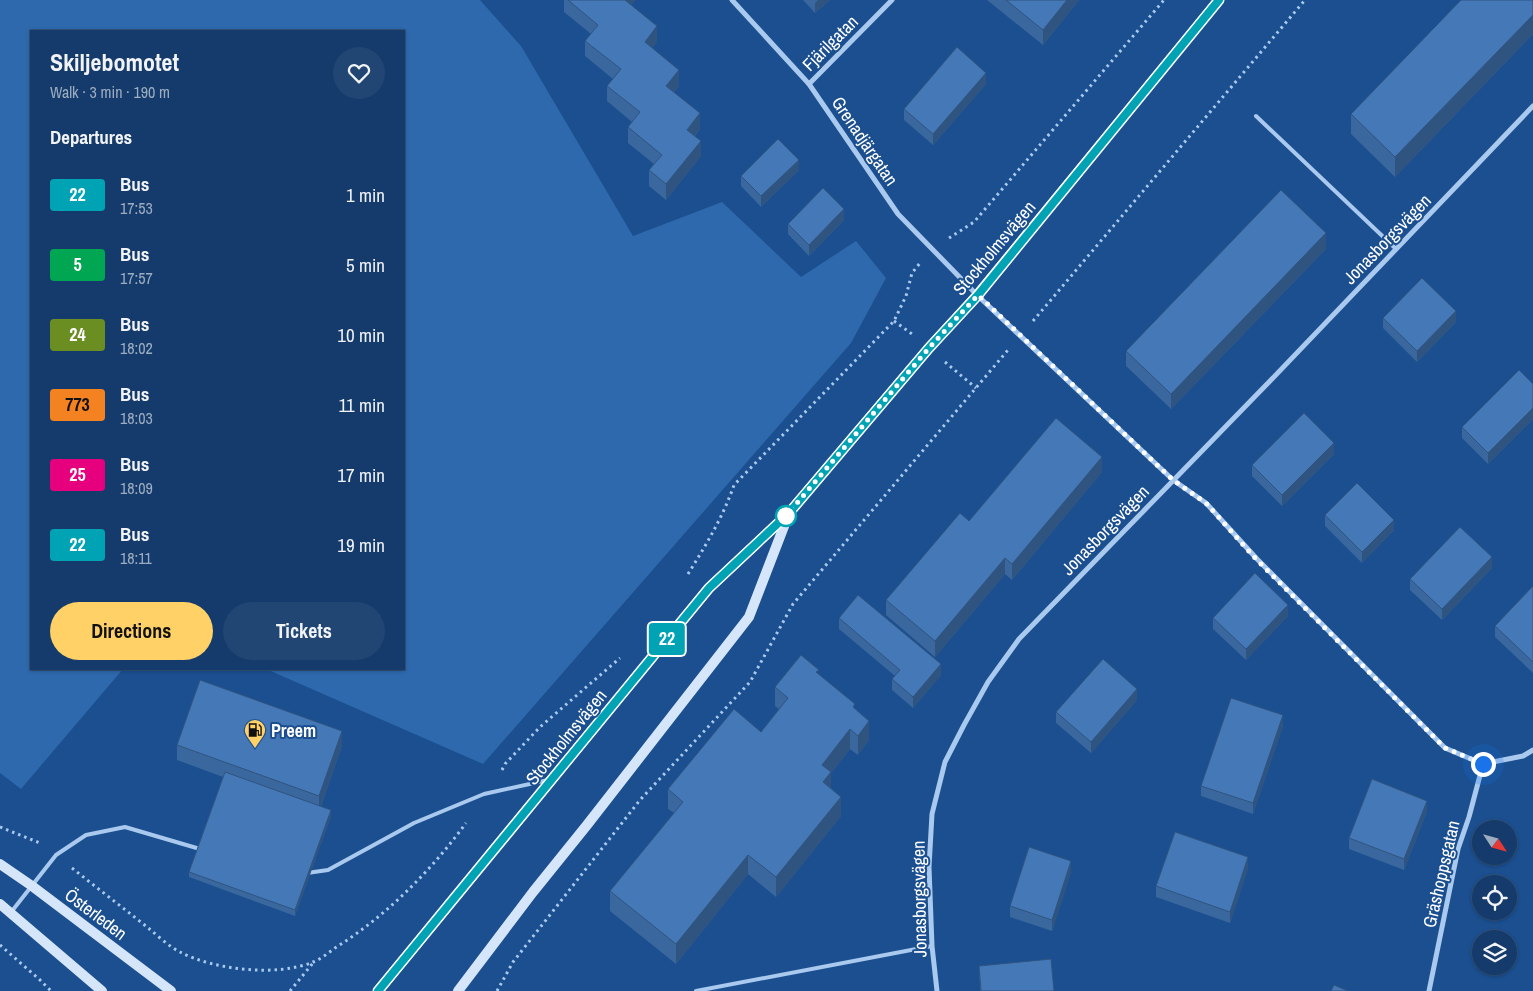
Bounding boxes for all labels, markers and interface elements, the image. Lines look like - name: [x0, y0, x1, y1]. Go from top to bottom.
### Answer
- street label: Fjärilgatan: [797, 10, 863, 76]
- text: Skiljebomotet: [50, 46, 179, 78]
- button: heart: [333, 47, 385, 99]
- text: Walk · 3 min · 190 m: [50, 81, 170, 103]
- street label: Grenadjärgatan: [826, 91, 904, 191]
- text: Departures: [50, 124, 132, 150]
- text: Bus: [120, 171, 149, 197]
- text: 22: [69, 182, 86, 207]
- text: 1 min: [346, 182, 385, 208]
- street label: Jonasborgsvägen: [1338, 188, 1436, 290]
- street label: Stockholmsvägen: [947, 195, 1041, 301]
- text: 17:53: [120, 197, 153, 219]
- text: Bus: [120, 241, 149, 267]
- text: 5: [73, 252, 82, 277]
- text: 5 min: [346, 252, 385, 278]
- text: 17:57: [120, 267, 153, 289]
- text: Bus: [120, 311, 149, 337]
- text: 24: [69, 322, 86, 347]
- text: 10 min: [337, 322, 385, 348]
- text: 18:02: [120, 337, 153, 359]
- text: Bus: [120, 381, 149, 407]
- text: 773: [65, 392, 90, 417]
- text: 11 min: [339, 392, 385, 418]
- text: 18:03: [120, 407, 153, 429]
- text: Bus: [120, 451, 149, 477]
- text: 25: [69, 462, 86, 487]
- text: 17 min: [337, 462, 385, 488]
- text: 18:09: [120, 477, 153, 499]
- street label: Jonasborgsvägen: [1056, 479, 1154, 581]
- unlabelled marker: [775, 505, 797, 527]
- text: Bus: [120, 521, 149, 547]
- text: 22: [69, 532, 86, 557]
- text: 19 min: [337, 532, 385, 558]
- text: 18:11: [120, 547, 152, 569]
- button: Directions: [50, 602, 213, 660]
- button: Tickets: [223, 602, 385, 660]
- line badge: 22: [644, 623, 690, 655]
- text: 22: [659, 626, 675, 651]
- street label: Stockholmsvägen: [520, 684, 612, 790]
- fuel station icon: Preem: [243, 718, 267, 749]
- place label: Preem: [271, 718, 316, 743]
- your location: [1471, 752, 1496, 777]
- street label: Gräshoppsgatan: [1417, 818, 1465, 930]
- north arrow: [1472, 820, 1518, 865]
- map controls: [1472, 820, 1517, 975]
- street label: Jonasborgsvägen: [905, 841, 933, 957]
- button: locate: [1472, 875, 1517, 920]
- street label: Österleden: [60, 882, 132, 946]
- button: layers: [1472, 930, 1517, 975]

